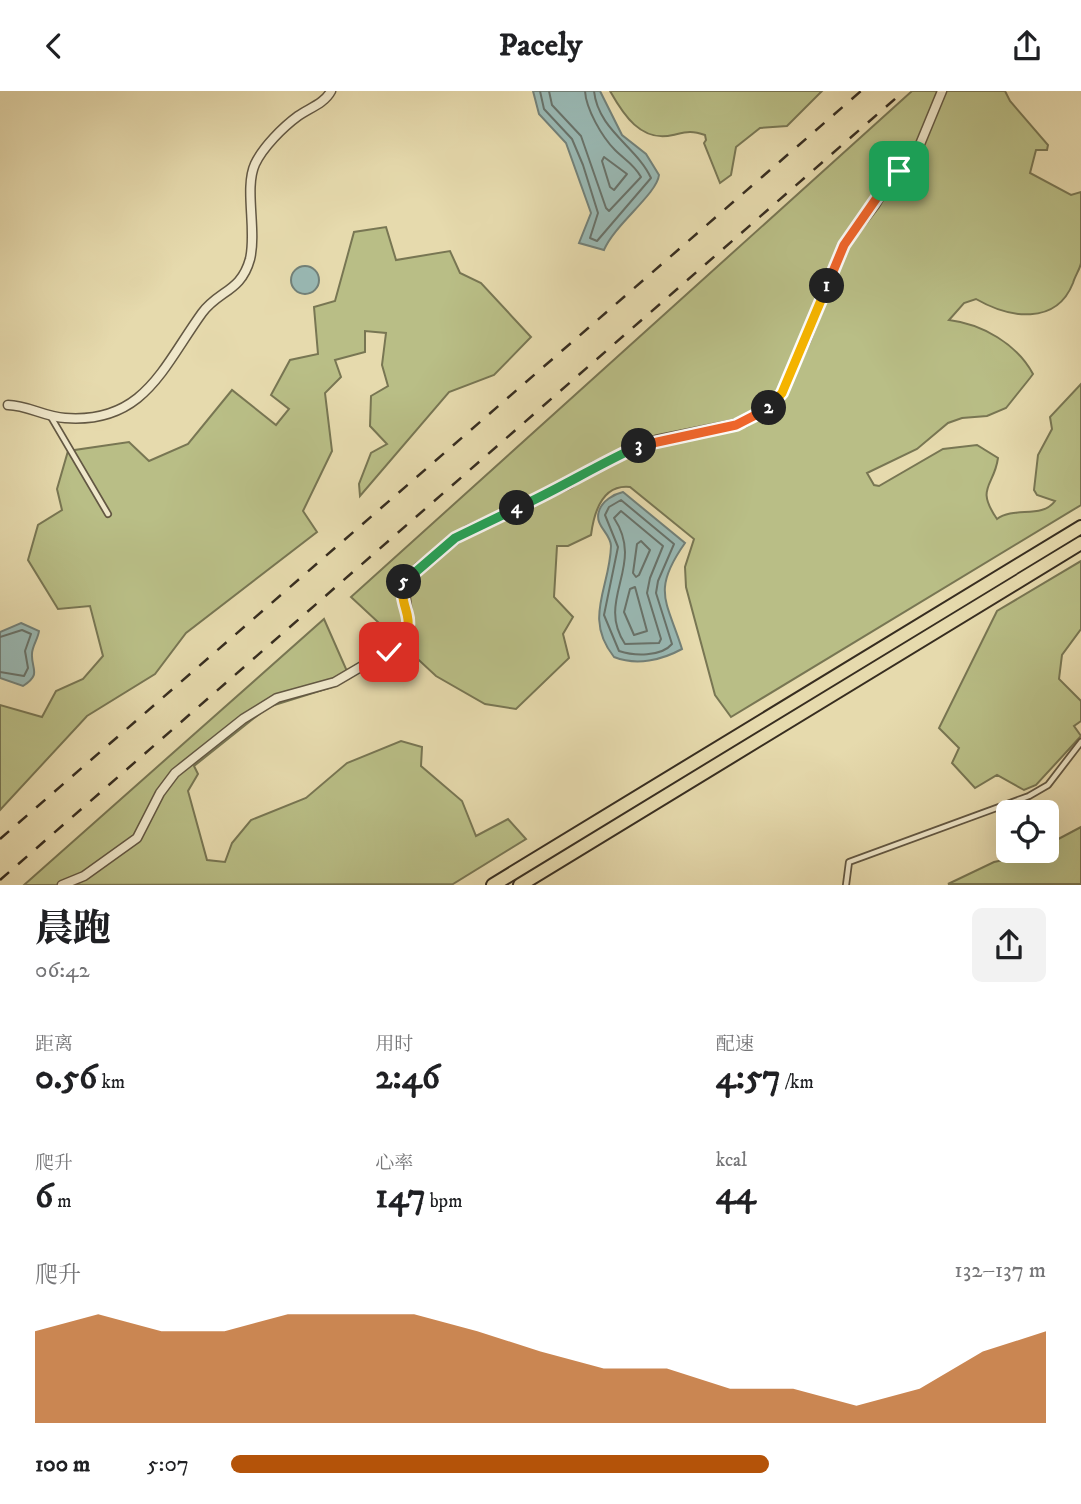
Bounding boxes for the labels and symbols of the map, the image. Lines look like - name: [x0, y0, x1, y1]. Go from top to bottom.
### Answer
- pin: [869, 141, 929, 201]
- pin: 1: [810, 269, 844, 303]
- pin: 2: [752, 391, 786, 425]
- pin: 3: [622, 429, 656, 463]
- pin: 4: [500, 491, 534, 525]
- pin: 5: [386, 565, 422, 599]
- pin: [359, 622, 419, 682]

